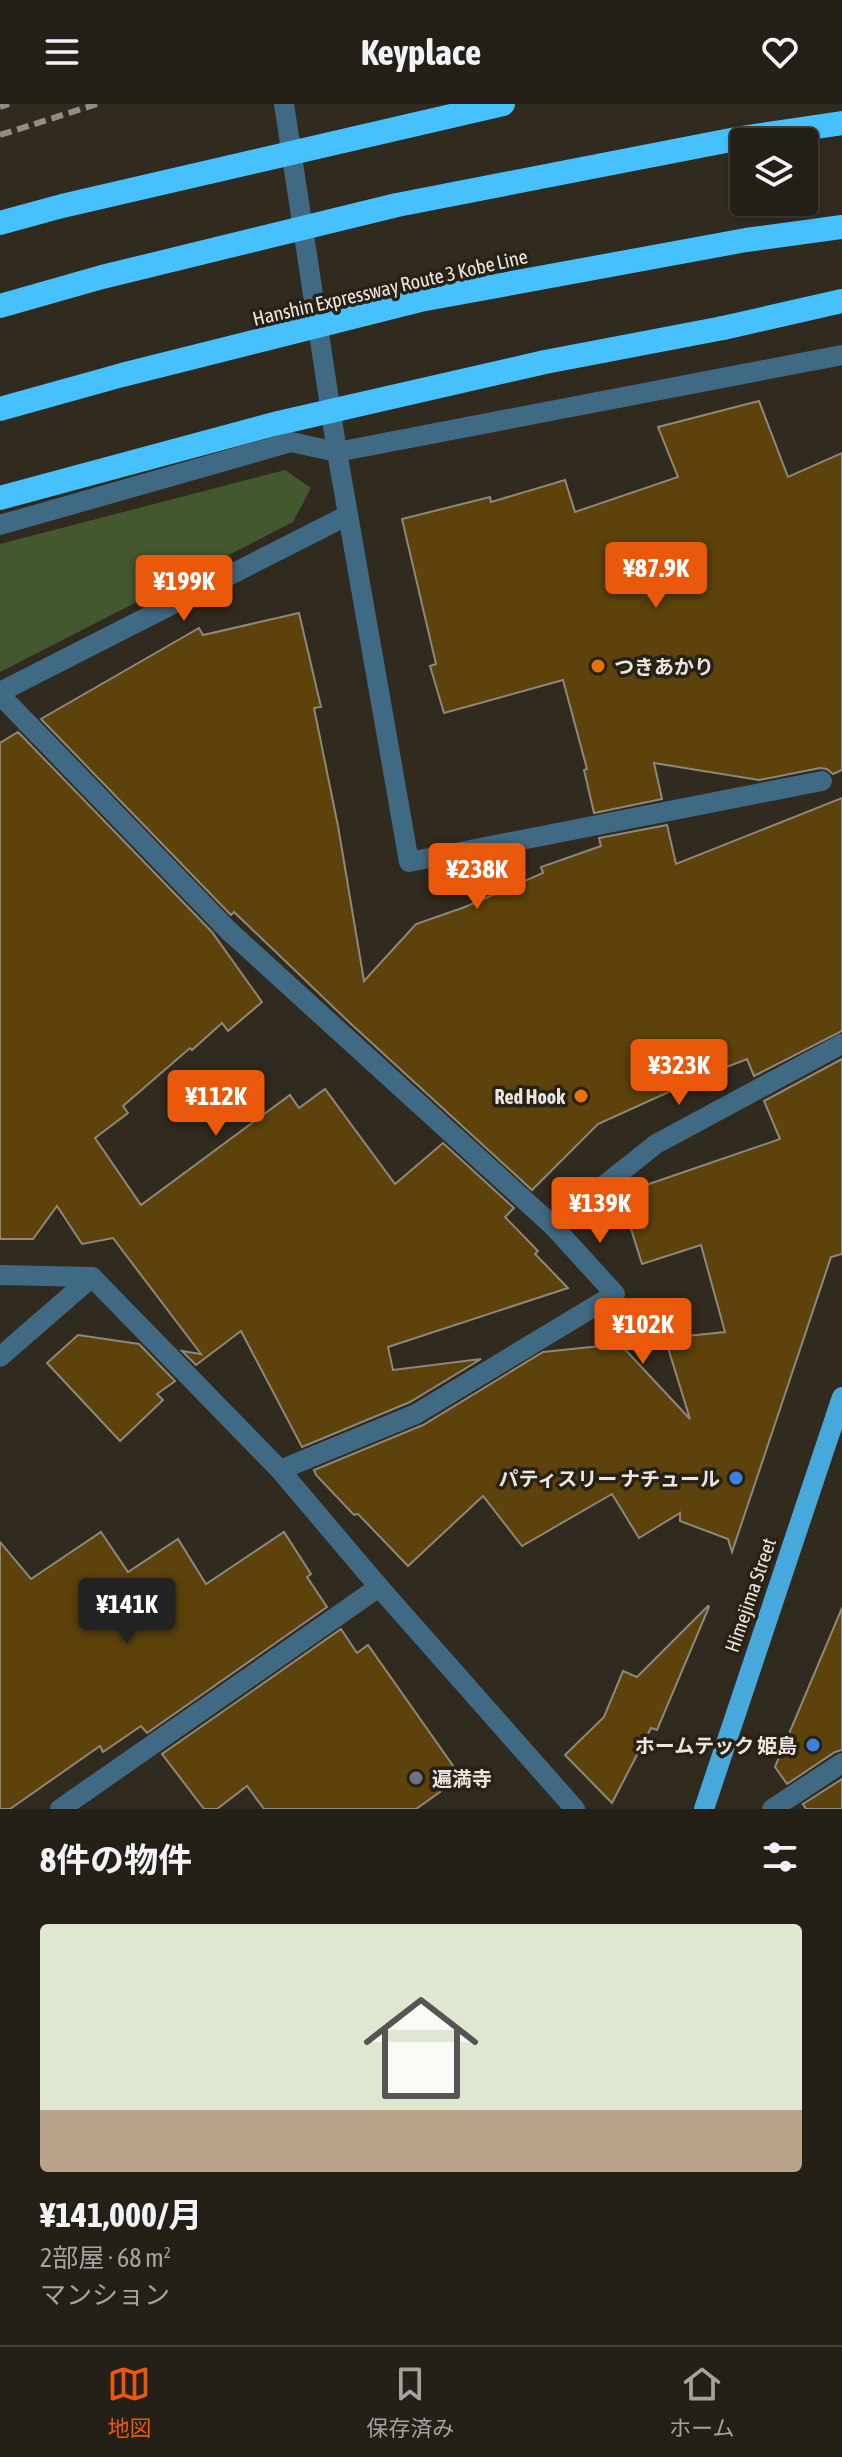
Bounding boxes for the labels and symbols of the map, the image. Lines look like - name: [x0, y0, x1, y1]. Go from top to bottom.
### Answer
- street label: Hanshin Expressway Route 3 Kobe Line: [250, 244, 530, 330]
- pin: ¥87.9K: [591, 542, 721, 610]
- pin: ¥199K: [128, 555, 240, 623]
- place label: つきあかり: [614, 655, 714, 678]
- marker: つきあかり: [589, 657, 607, 675]
- pin: ¥238K: [421, 843, 533, 911]
- pin: ¥323K: [623, 1039, 735, 1107]
- pin: ¥112K: [160, 1070, 272, 1138]
- place label: Red Hook: [495, 1085, 565, 1108]
- marker: Red Hook: [572, 1087, 590, 1105]
- pin: ¥139K: [544, 1177, 656, 1245]
- pin: ¥102K: [587, 1298, 699, 1366]
- place label: パティスリー ナチュール: [498, 1467, 720, 1490]
- marker: パティスリー ナチュール: [727, 1469, 745, 1487]
- street label: Himejima Street: [720, 1535, 780, 1655]
- pin: ¥141K: [71, 1578, 183, 1646]
- place label: ホームテック 姫島: [635, 1734, 797, 1757]
- marker: ホームテック 姫島: [804, 1736, 822, 1754]
- place label: 遍満寺: [432, 1767, 492, 1790]
- marker: 遍満寺: [407, 1769, 425, 1787]

